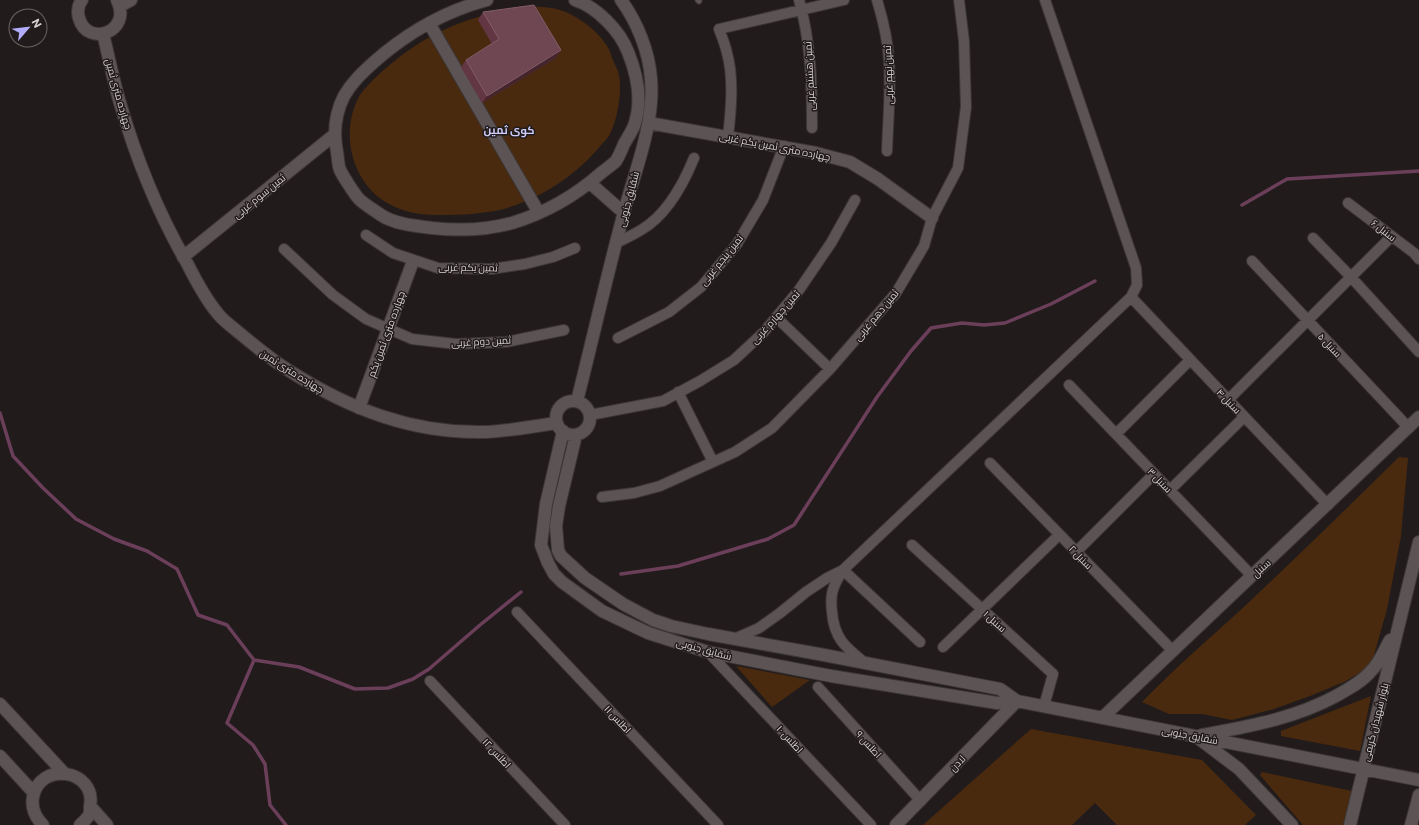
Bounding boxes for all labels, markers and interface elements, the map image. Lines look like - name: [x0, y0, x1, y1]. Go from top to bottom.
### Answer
- north arrow: [8, 8, 48, 48]
- text: N: [30, 16, 45, 30]
- street label: ثمین هشتم غربی: [801, 40, 819, 111]
- street label: ثمین نهم غربی: [881, 45, 897, 105]
- street label: چهارده متری ثمین: [102, 57, 135, 131]
- district label: کوی ثمین: [483, 123, 535, 138]
- street label: چهارده متری ثمین یکم غربی: [718, 129, 832, 165]
- street label: شقایق جنوبی: [615, 170, 642, 228]
- street label: ثمین سوم غربی: [230, 171, 289, 222]
- street label: سنبل ۶: [1369, 217, 1399, 244]
- street label: ثمین پنجم غربی: [697, 232, 747, 289]
- street label: ثمین یکم غربی: [438, 260, 498, 276]
- street label: ثمین دهم غربی: [851, 287, 903, 344]
- street label: ثمین چهارم غربی: [748, 288, 804, 347]
- street label: چهارده متری ثمین یکم: [365, 289, 409, 379]
- street label: سنبل ۵: [1315, 330, 1344, 360]
- street label: ثمین دوم غربی: [451, 333, 512, 351]
- street label: چهارده متری ثمین: [257, 347, 326, 396]
- street label: سنبل ۴: [1214, 386, 1244, 417]
- street label: سنبل ۳: [1145, 465, 1175, 496]
- street label: سنبل ۲: [1066, 543, 1095, 572]
- street label: سنبل: [1249, 556, 1274, 580]
- street label: سنبل ۱: [981, 608, 1009, 635]
- street label: شقایق جنوبی: [675, 636, 733, 663]
- street label: بلوار شهیدان کریمی: [1359, 681, 1392, 763]
- street label: اطلس ۱۱: [601, 703, 634, 736]
- street label: اطلس ۱۰: [774, 723, 806, 756]
- street label: شقایق جنوبی: [1161, 724, 1219, 747]
- street label: اطلس ۹: [853, 728, 884, 761]
- street label: اطلس ۱۲: [480, 736, 514, 771]
- street label: لادن: [946, 752, 968, 774]

